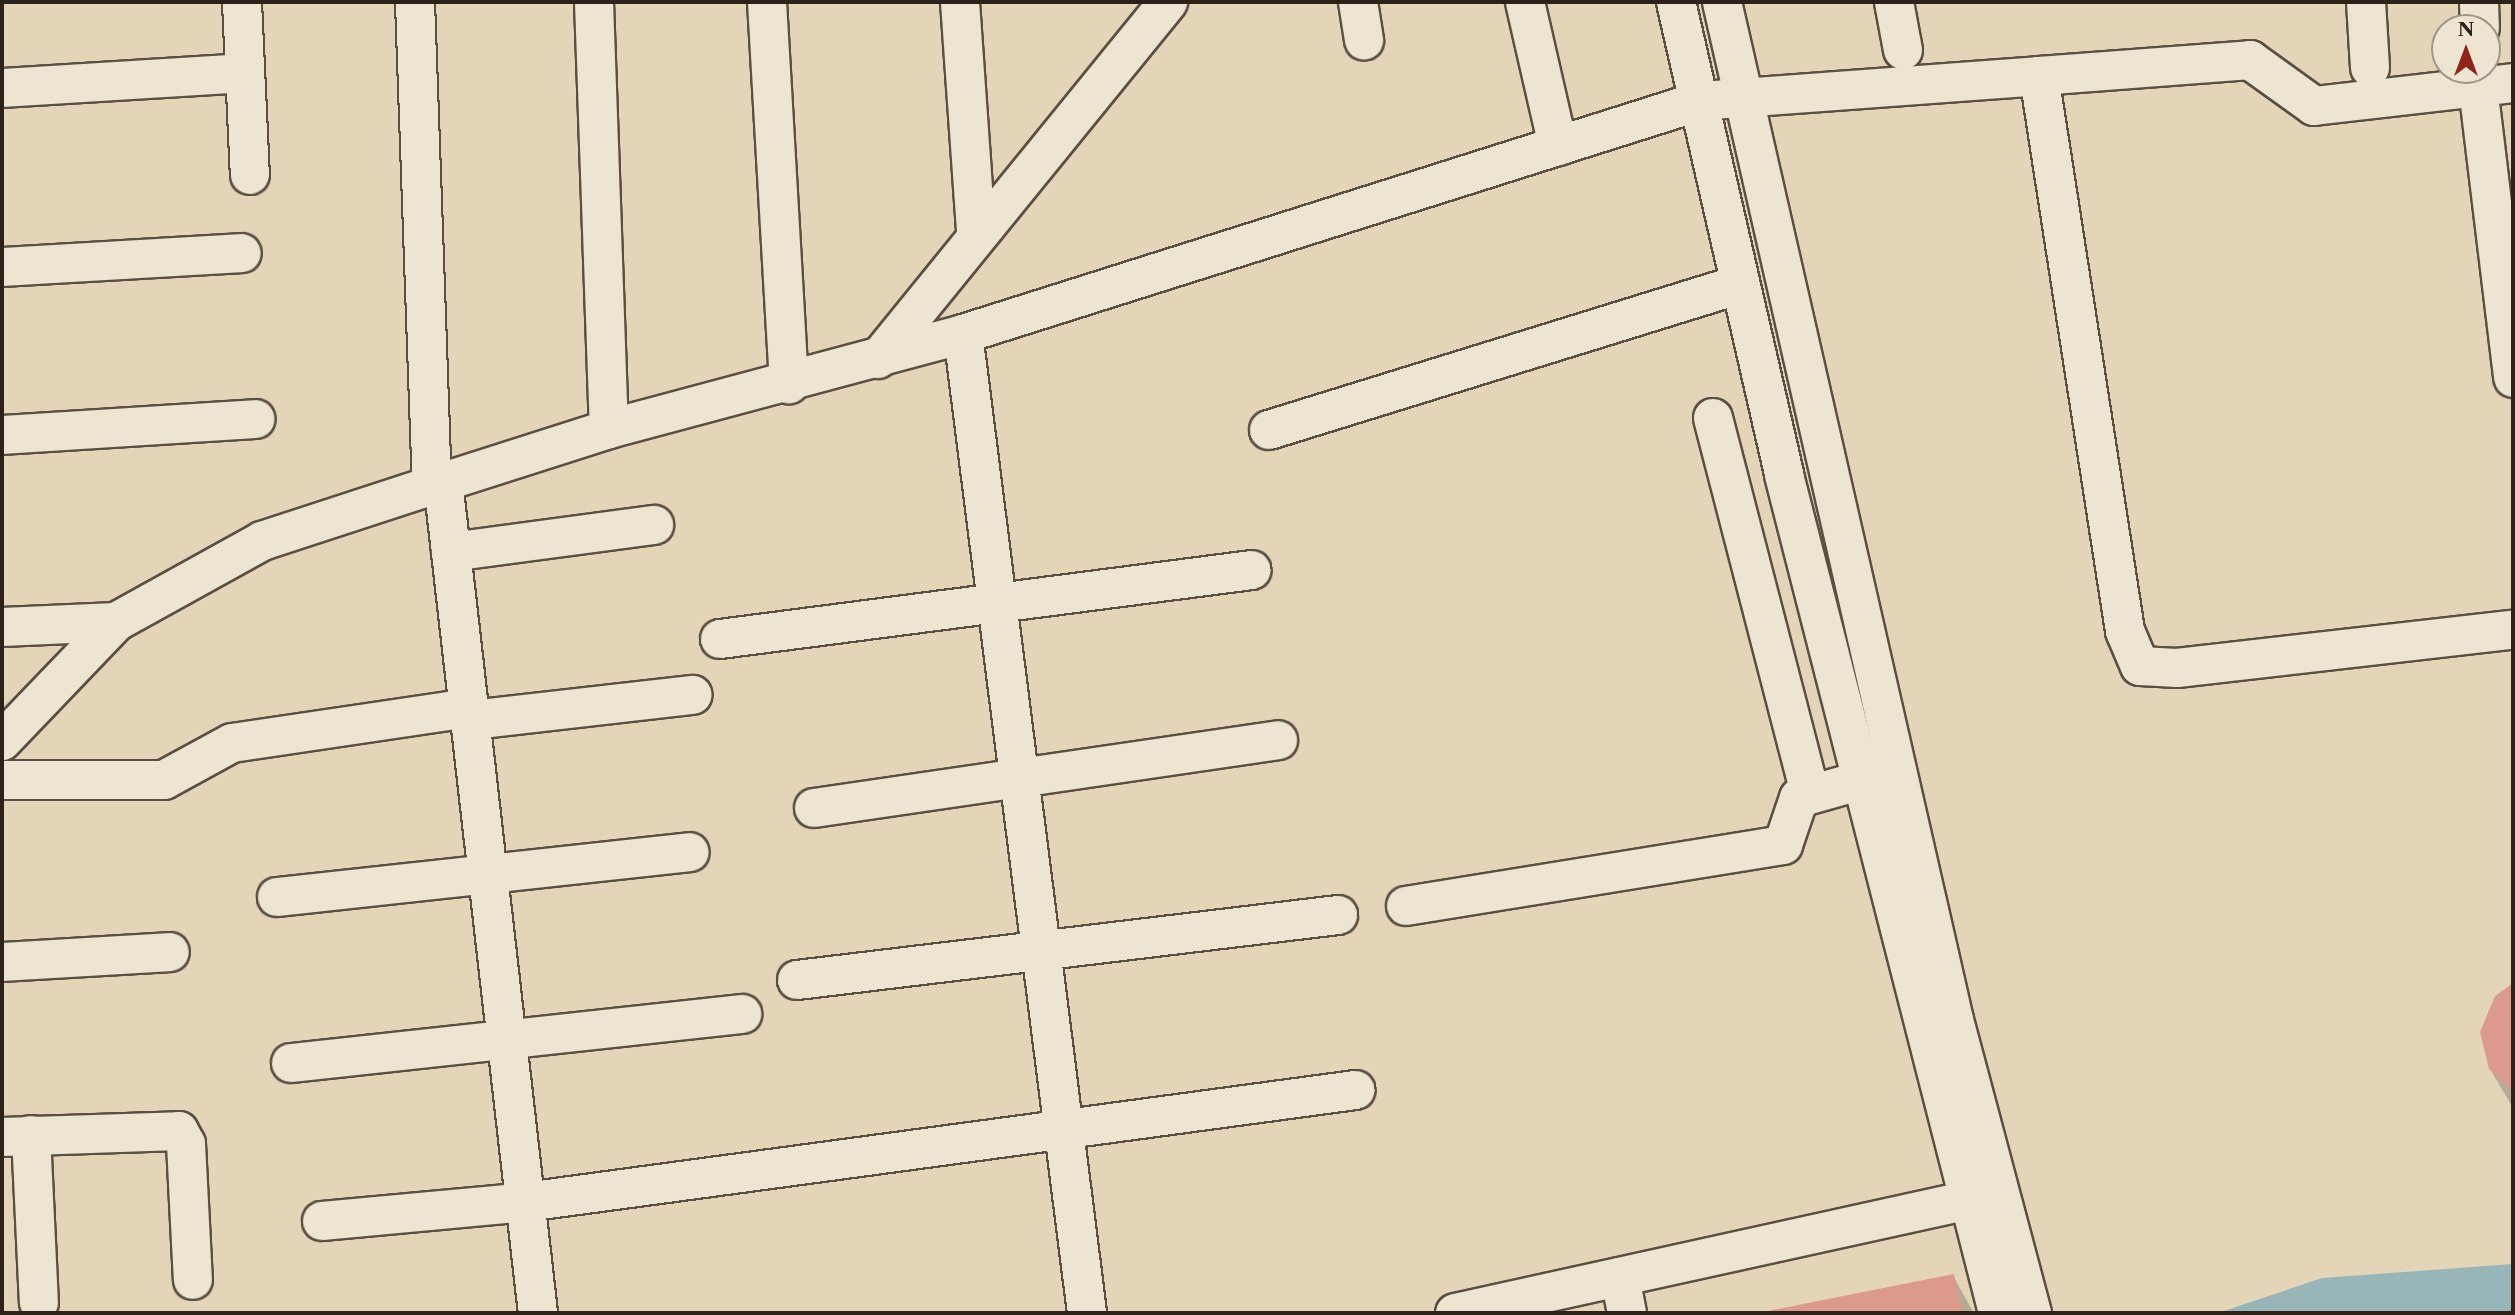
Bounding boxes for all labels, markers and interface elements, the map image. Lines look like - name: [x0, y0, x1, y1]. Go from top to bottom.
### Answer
- north arrow: [2431, 14, 2501, 84]
- text: N: [2458, 18, 2474, 41]

